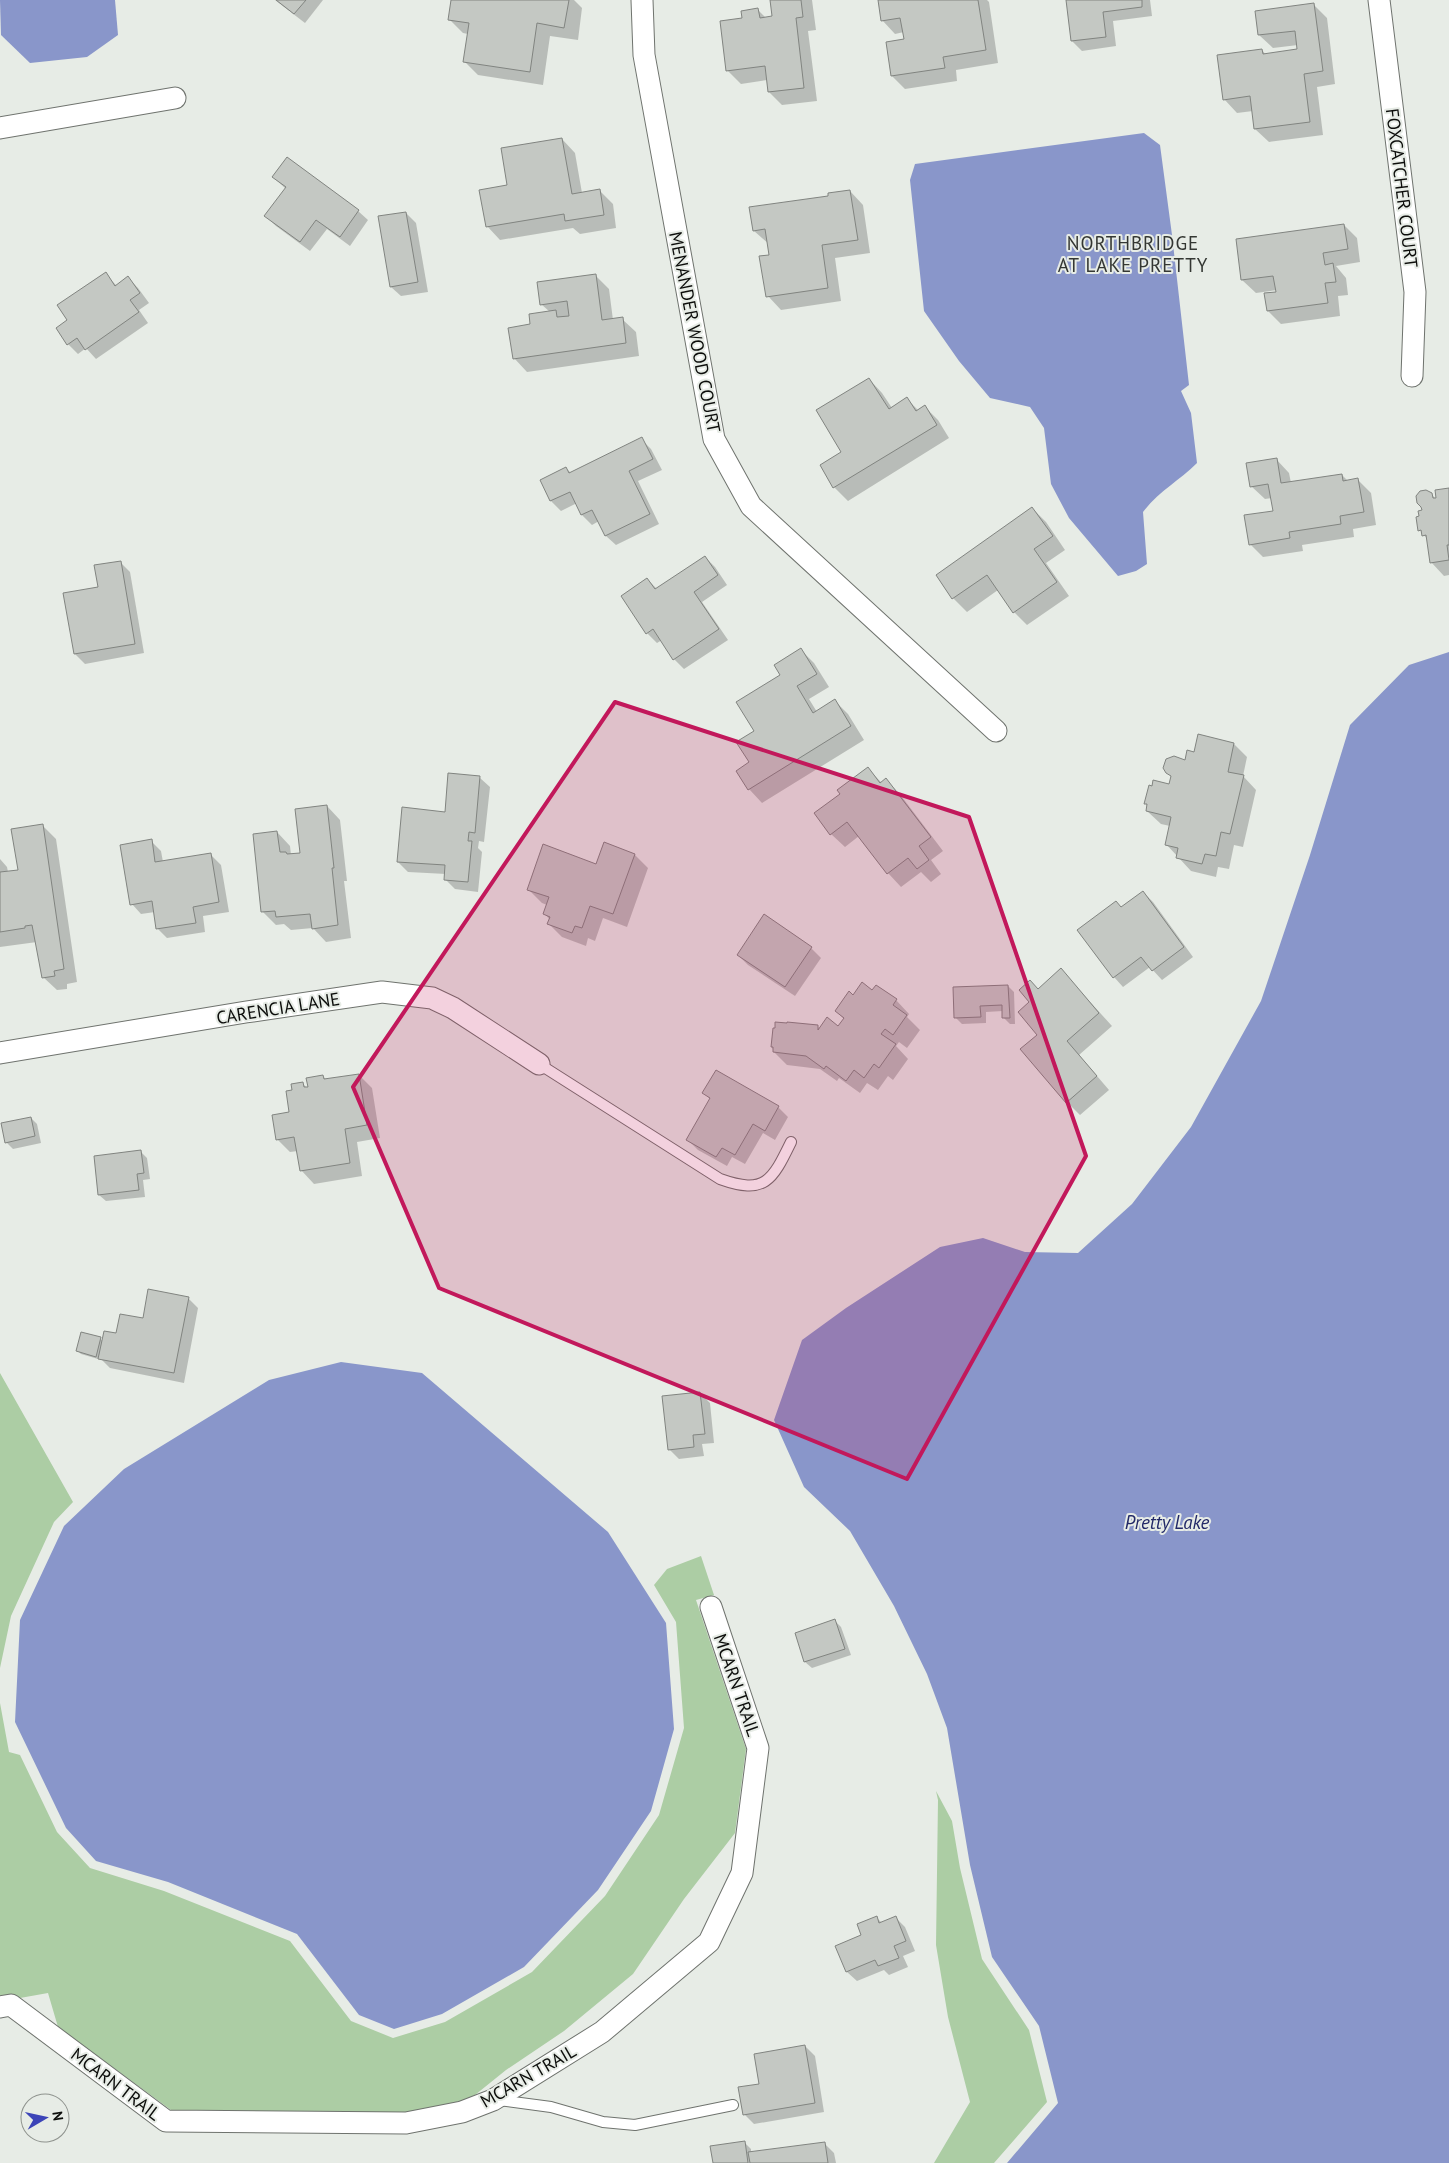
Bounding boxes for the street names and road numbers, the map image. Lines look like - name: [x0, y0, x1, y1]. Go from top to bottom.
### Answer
- street label: FOXCATCHER COURT: [1381, 107, 1423, 269]
- street label: MENANDER WOOD COURT: [664, 229, 726, 435]
- street label: CARENCIA LANE: [215, 987, 341, 1029]
- street label: MCARN TRAIL: [709, 1631, 765, 1739]
- street label: MCARN TRAIL: [476, 2039, 580, 2113]
- street label: MCARN TRAIL: [66, 2043, 166, 2125]

